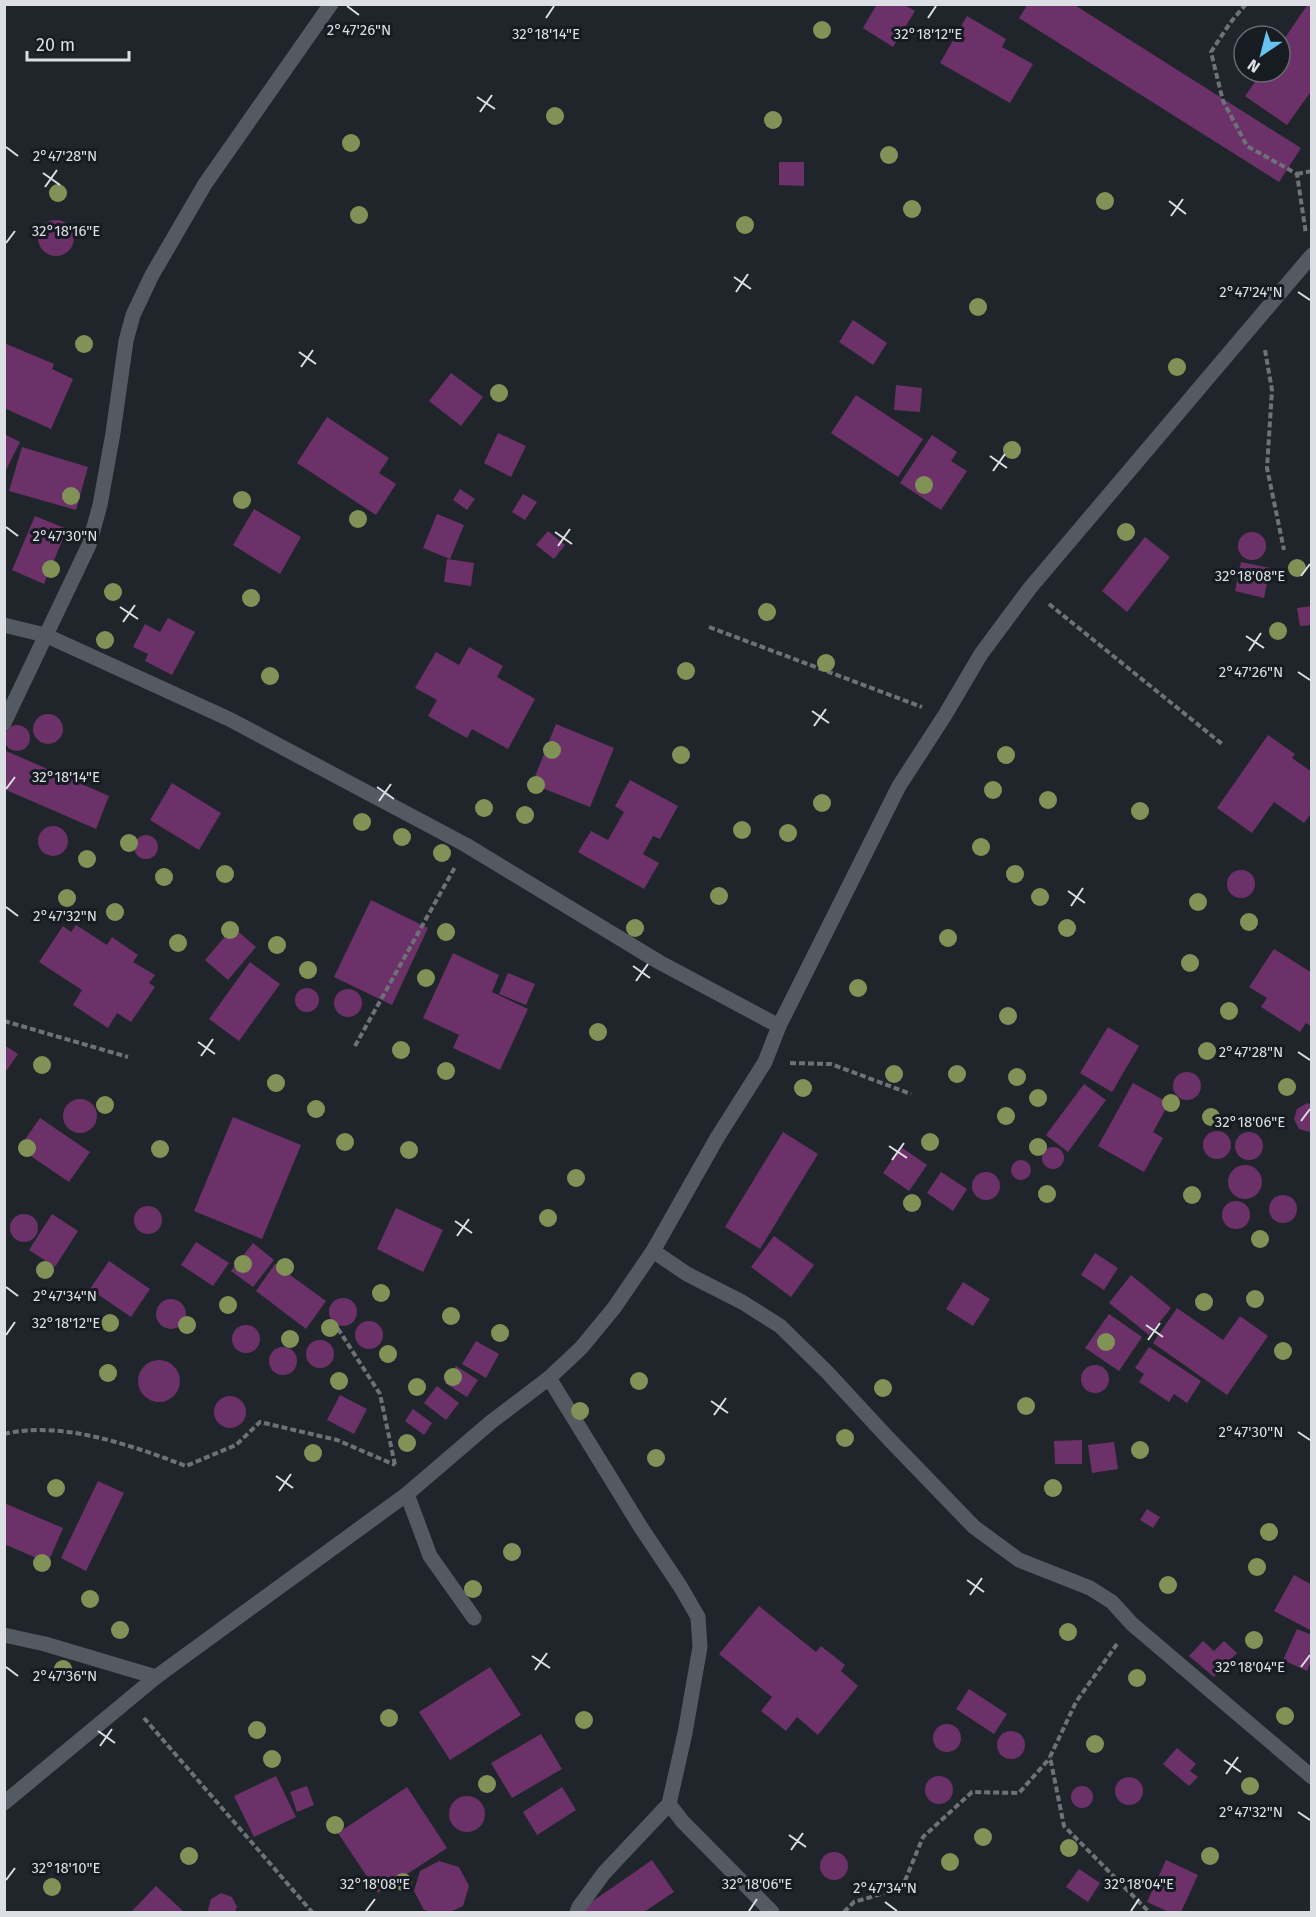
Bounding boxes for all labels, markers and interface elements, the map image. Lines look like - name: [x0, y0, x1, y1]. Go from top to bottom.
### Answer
- text: 2°47'26"N: [327, 21, 391, 39]
- scale bar: [27, 24, 129, 62]
- north arrow: [1232, 24, 1292, 84]
- text: 32°18'14"E: [512, 25, 580, 43]
- text: 32°18'12"E: [894, 25, 962, 43]
- text: 20 m: [36, 34, 75, 56]
- text: N: [1244, 55, 1263, 77]
- text: 2°47'28"N: [33, 147, 97, 165]
- text: 32°18'16"E: [32, 222, 100, 240]
- text: 2°47'24"N: [1219, 283, 1283, 301]
- text: 2°47'30"N: [33, 527, 97, 545]
- text: 32°18'08"E: [1215, 567, 1285, 585]
- text: 2°47'26"N: [1219, 663, 1283, 681]
- text: 32°18'14"E: [32, 768, 100, 786]
- text: 2°47'32"N: [33, 907, 97, 925]
- text: 2°47'28"N: [1219, 1043, 1283, 1061]
- text: 32°18'06"E: [1215, 1113, 1285, 1131]
- text: 2°47'34"N: [33, 1287, 97, 1305]
- text: 32°18'12"E: [32, 1314, 100, 1332]
- text: 2°47'30"N: [1219, 1423, 1283, 1441]
- text: 32°18'04"E: [1215, 1658, 1285, 1676]
- text: 2°47'36"N: [33, 1667, 97, 1685]
- text: 2°47'32"N: [1219, 1803, 1283, 1821]
- text: 32°18'10"E: [31, 1859, 101, 1877]
- text: 32°18'08"E: [340, 1875, 410, 1893]
- text: 32°18'06"E: [722, 1875, 792, 1893]
- text: 32°18'04"E: [1104, 1875, 1174, 1893]
- text: 2°47'34"N: [853, 1879, 917, 1897]

